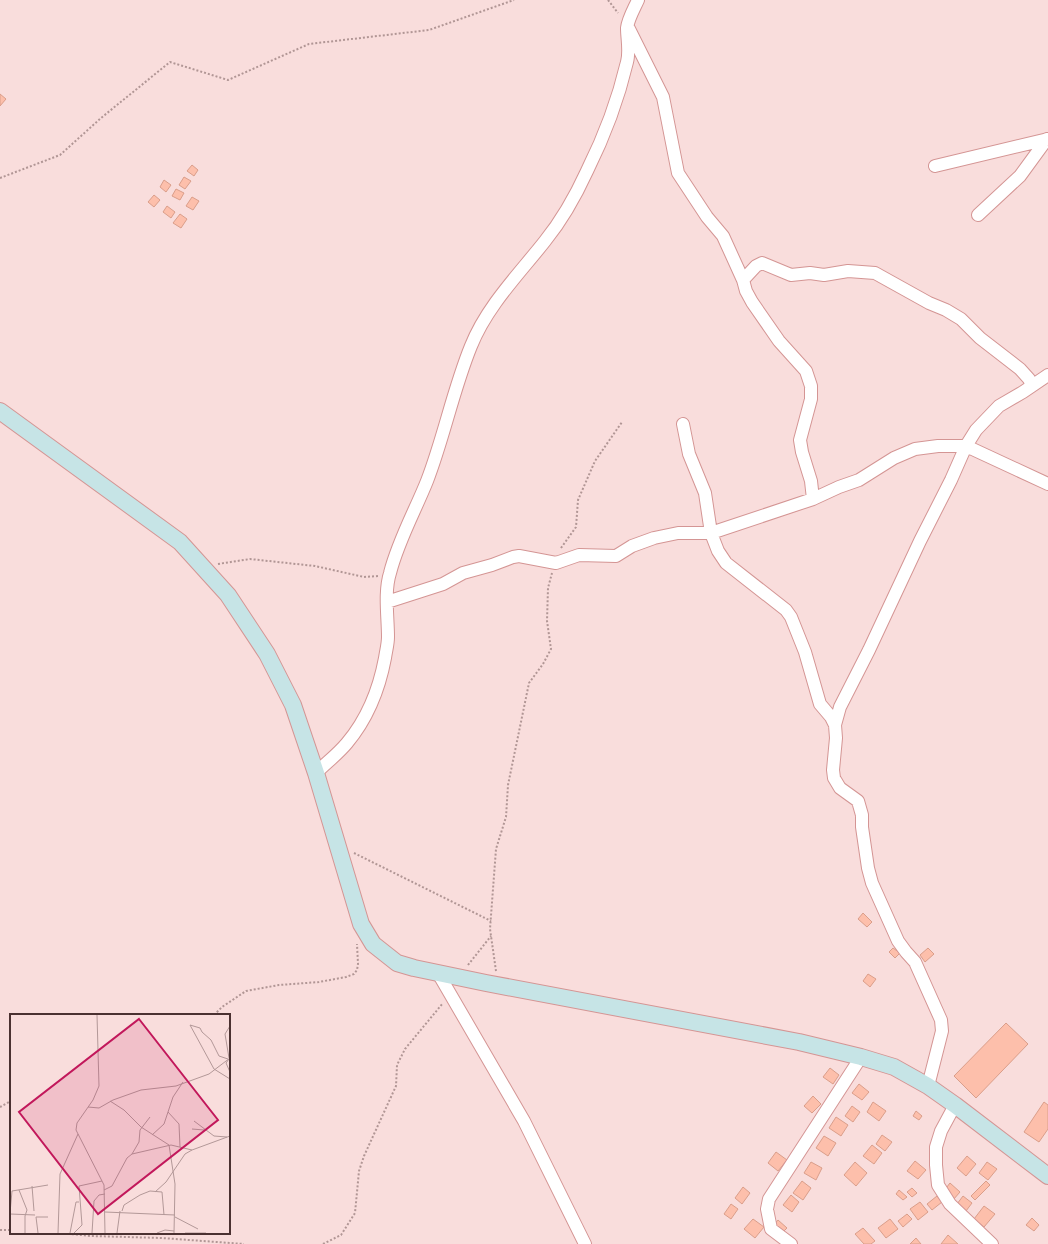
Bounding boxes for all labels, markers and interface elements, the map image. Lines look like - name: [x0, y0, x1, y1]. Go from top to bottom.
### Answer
- inset map: [10, 1014, 230, 1234]

